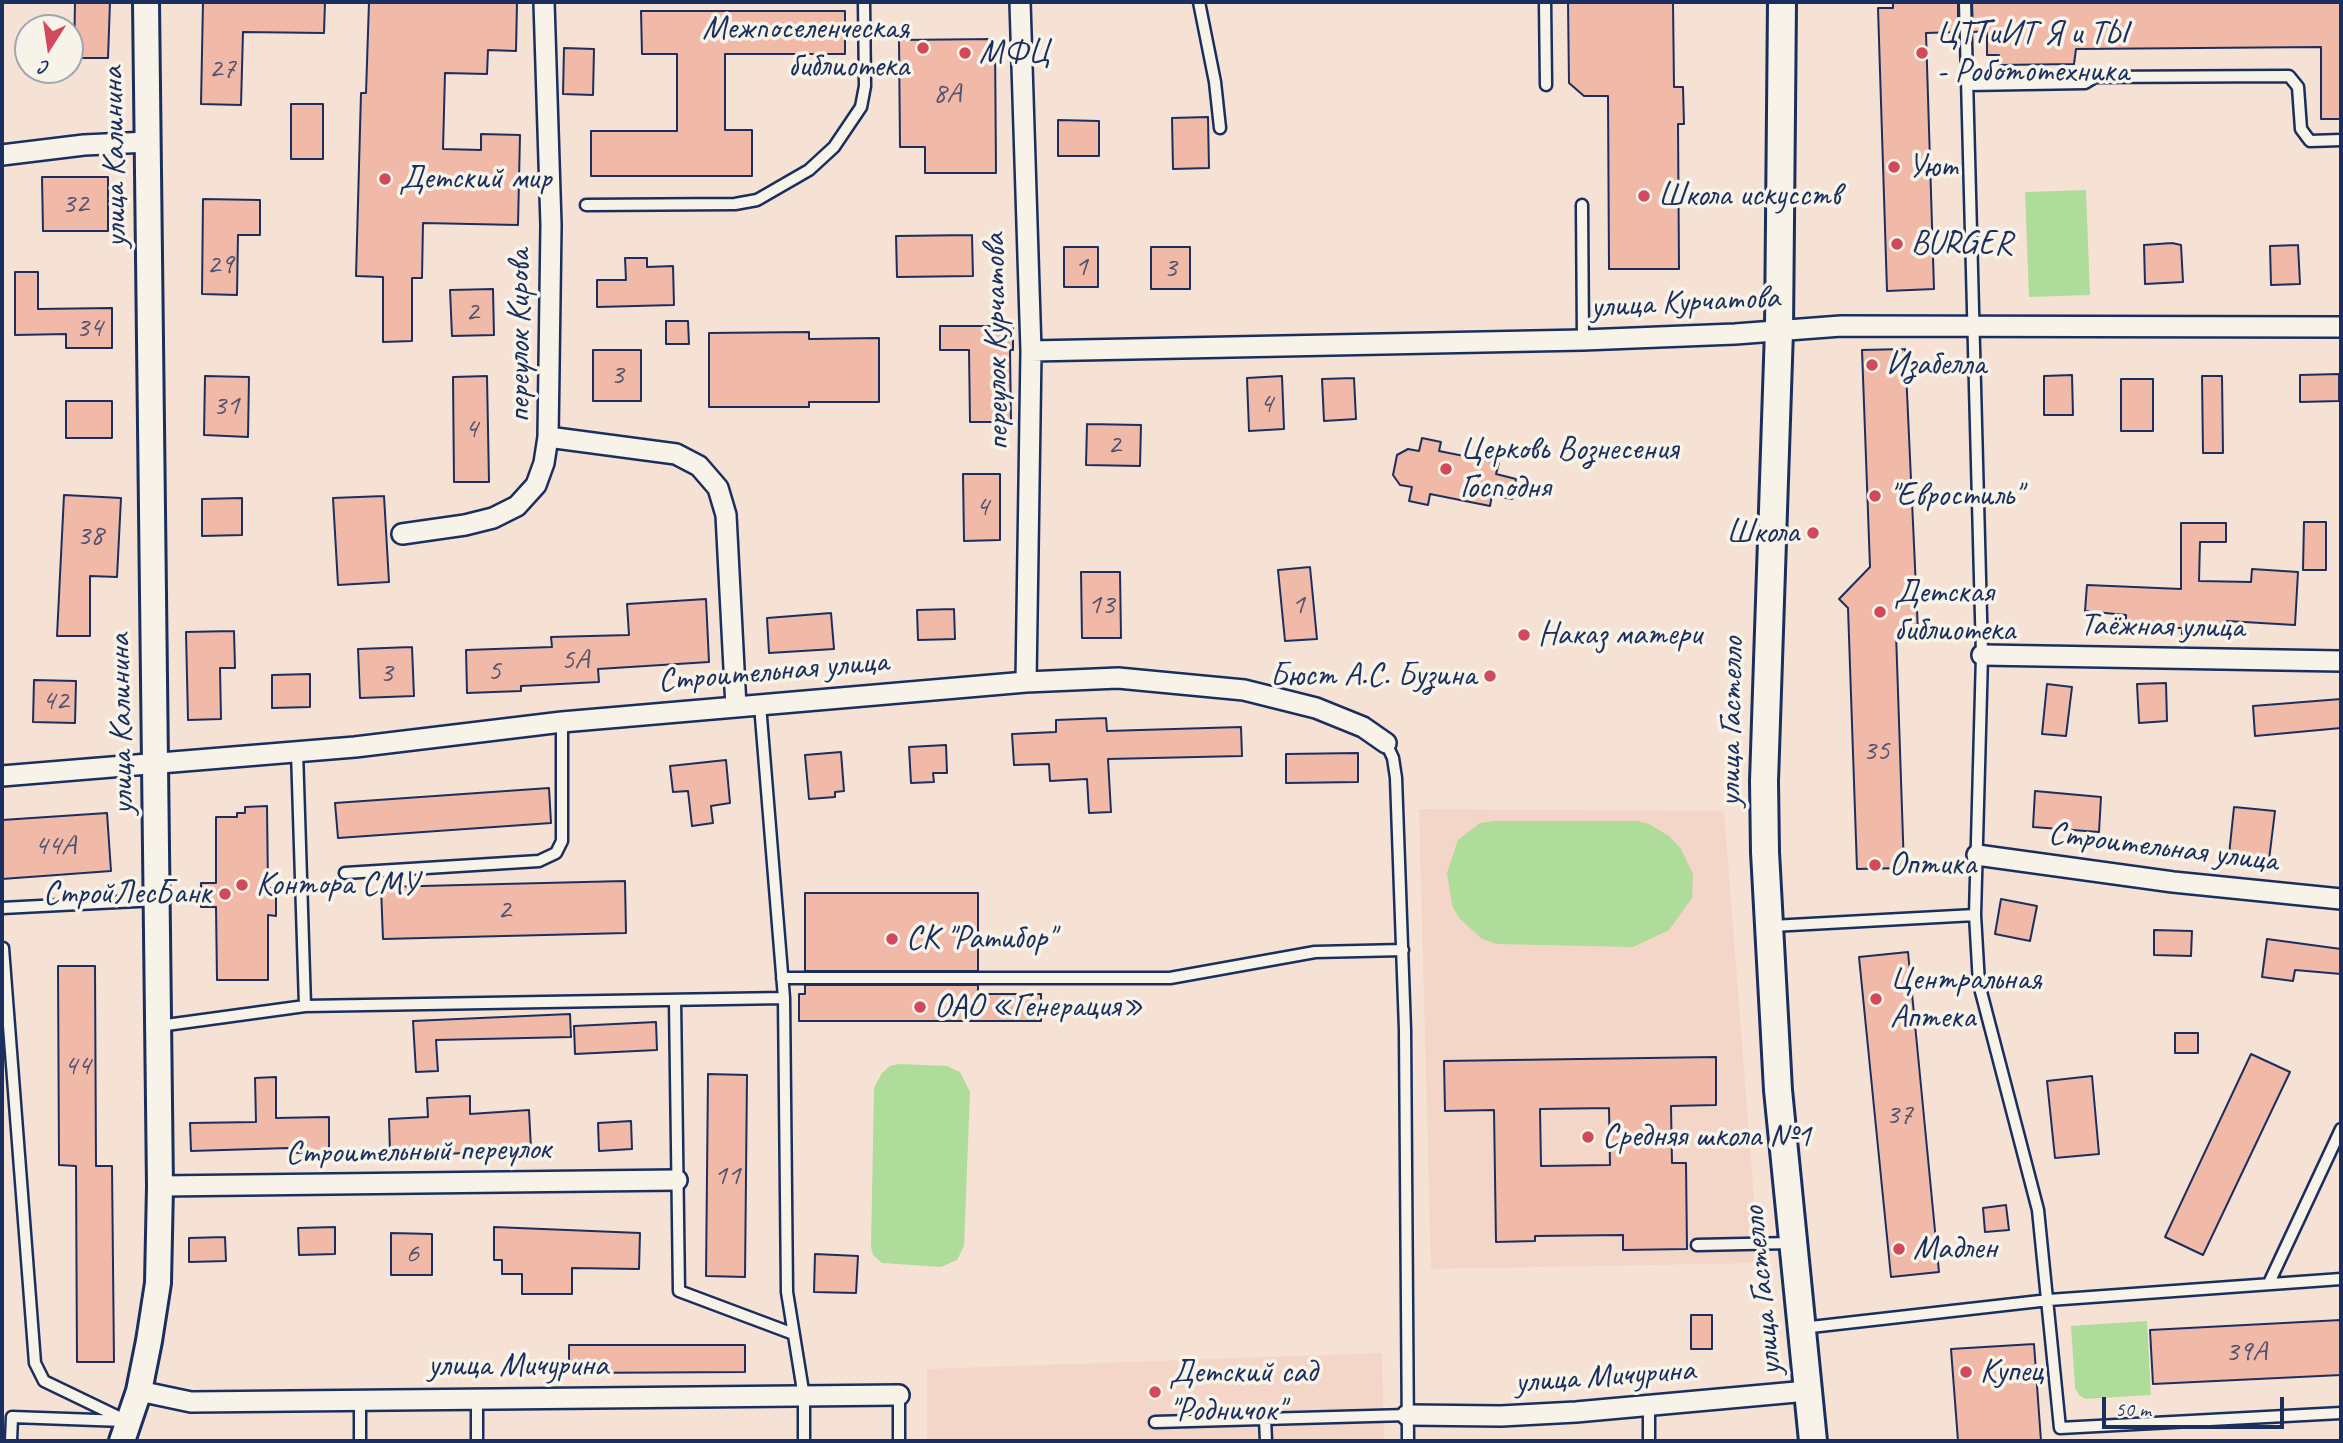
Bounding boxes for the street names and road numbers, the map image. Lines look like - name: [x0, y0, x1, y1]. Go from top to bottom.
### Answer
- street label: улица Калинина: [94, 66, 136, 248]
- street label: переулок Курчатова: [975, 233, 1019, 451]
- street label: переулок Кирова: [500, 249, 540, 423]
- street label: улица Курчатова: [1589, 278, 1781, 328]
- street label: Таёжная улица: [2080, 606, 2244, 648]
- street label: улица Калинина: [101, 633, 143, 815]
- street label: улица Гастелло: [1711, 637, 1753, 807]
- street label: Строительная улица: [656, 642, 890, 702]
- street label: Строительная улица: [2046, 814, 2280, 882]
- street label: Строительный переулок: [285, 1130, 551, 1174]
- street label: улица Гастелло: [1734, 1204, 1792, 1378]
- street label: улица Мичурина: [428, 1346, 608, 1386]
- street label: улица Мичурина: [1514, 1351, 1696, 1403]

